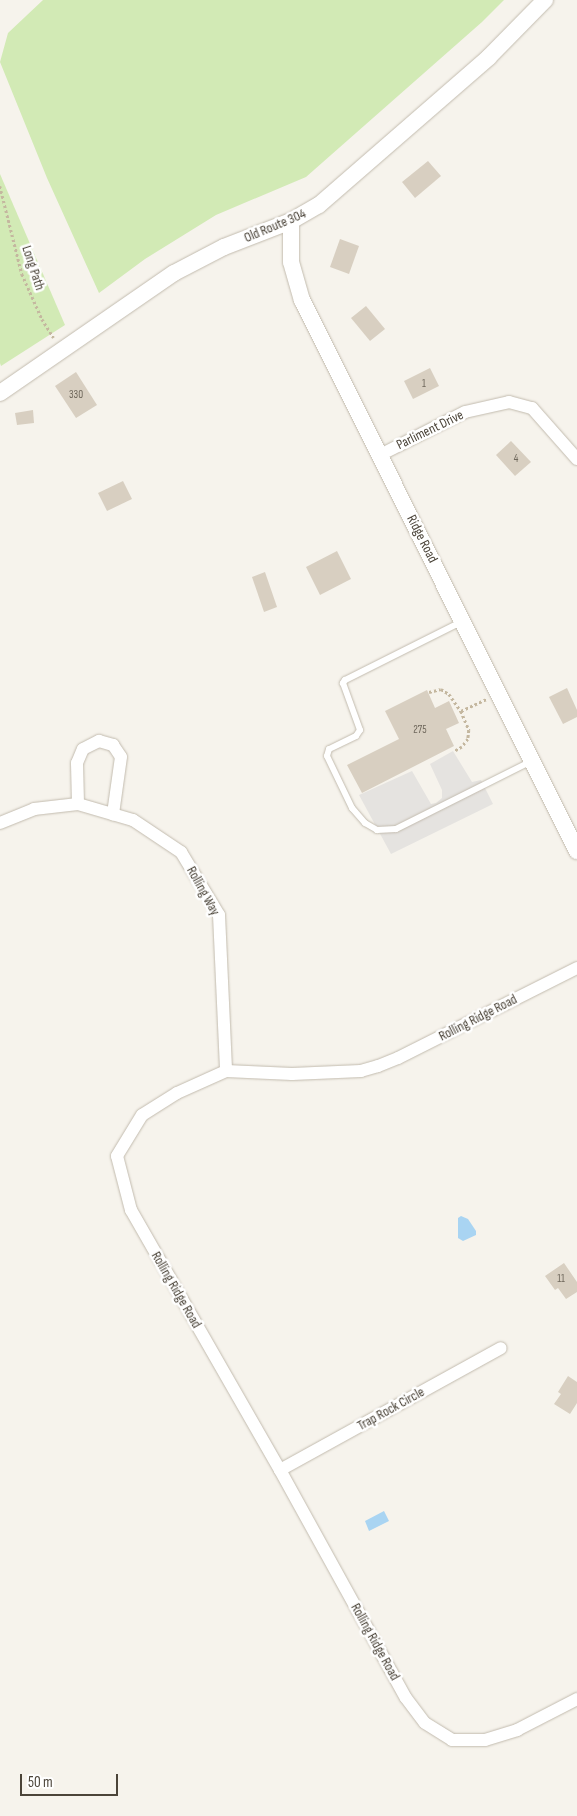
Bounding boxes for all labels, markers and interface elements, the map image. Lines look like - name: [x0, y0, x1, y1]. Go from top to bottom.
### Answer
- street label: Old Route 304: [242, 205, 308, 247]
- street label: Long Path: [18, 244, 48, 292]
- house number: 1: [422, 377, 426, 391]
- house number: 330: [69, 388, 83, 402]
- street label: Parliment Drive: [394, 407, 466, 453]
- house number: 4: [514, 452, 518, 466]
- street label: Ridge Road: [403, 512, 441, 566]
- house number: 275: [413, 723, 427, 737]
- street label: Rolling Way: [183, 864, 223, 918]
- street label: Rolling Ridge Road: [436, 991, 520, 1045]
- street label: Rolling Ridge Road: [147, 1249, 205, 1331]
- house number: 11: [557, 1272, 565, 1286]
- street label: Trap Rock Circle: [354, 1384, 428, 1434]
- street label: Rolling Ridge Road: [347, 1600, 403, 1684]
- scale bar: [22, 1764, 120, 1796]
- text: 50 m: [28, 1773, 53, 1792]

